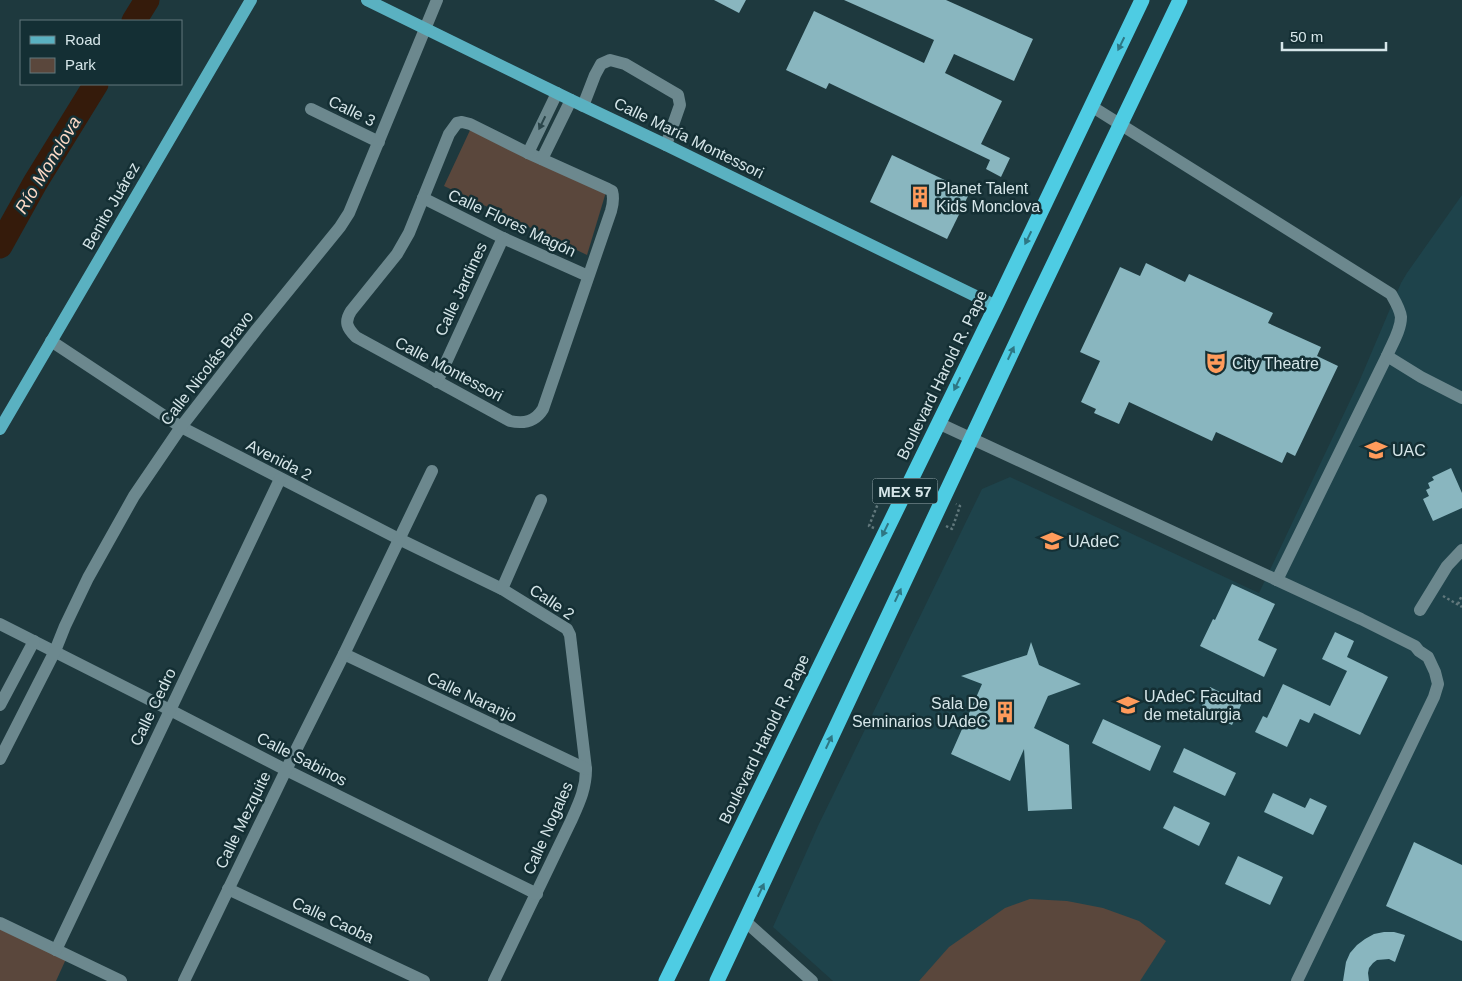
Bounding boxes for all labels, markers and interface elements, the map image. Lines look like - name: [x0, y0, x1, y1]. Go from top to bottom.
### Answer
- legend: [20, 20, 182, 85]
- scale bar: [1282, 20, 1386, 52]
- text: 50 m: [1290, 28, 1323, 45]
- text: Road: [65, 31, 101, 48]
- one-way arrow: [1117, 37, 1125, 51]
- text: Park: [65, 56, 96, 73]
- street label: Calle 3: [326, 92, 378, 130]
- street label: Calle María Montessori: [611, 94, 767, 182]
- water label: Río Monclova: [11, 113, 85, 217]
- one-way arrow: [538, 116, 546, 130]
- street label: Benito Juárez: [79, 159, 143, 253]
- place label: Planet Talent Kids Monclova: [936, 180, 1040, 215]
- building icon: Planet Talent Kids Monclova: [907, 184, 933, 210]
- street label: Calle Flores Magón: [446, 186, 578, 260]
- one-way arrow: [1024, 231, 1032, 245]
- street label: Calle Jardines: [432, 239, 490, 339]
- street label: Boulevard Harold R. Pape: [894, 288, 990, 462]
- street label: Calle Nicolás Bravo: [157, 308, 257, 428]
- street label: Calle Montessori: [392, 334, 506, 404]
- one-way arrow: [1008, 346, 1016, 360]
- theatre icon: City Theatre: [1203, 350, 1229, 376]
- place label: City Theatre: [1232, 355, 1319, 372]
- one-way arrow: [953, 377, 961, 391]
- street label: Avenida 2: [244, 436, 315, 484]
- school or university icon: UAC: [1363, 437, 1389, 463]
- place label: UAC: [1392, 442, 1426, 459]
- road number: MEX 57: [872, 478, 938, 504]
- one-way arrow: [881, 523, 889, 537]
- school or university icon: UAdeC: [1039, 528, 1065, 554]
- place label: UAdeC: [1068, 533, 1120, 550]
- street label: Calle 2: [527, 581, 577, 623]
- one-way arrow: [894, 588, 902, 602]
- street label: Boulevard Harold R. Pape: [716, 652, 812, 826]
- street label: Calle Cedro: [127, 665, 179, 749]
- street label: Calle Naranjo: [424, 669, 520, 725]
- place label: UAdeC Facultad de metalurgia: [1144, 688, 1261, 723]
- school or university icon: UAdeC Facultad de metalurgia: [1115, 692, 1141, 718]
- place label: Sala De Seminarios UAdeC: [852, 695, 988, 730]
- building icon: Sala De Seminarios UAdeC: [992, 699, 1018, 725]
- street label: Calle Sabinos: [254, 729, 350, 789]
- one-way arrow: [825, 735, 834, 750]
- street label: Calle Mezquite: [212, 769, 274, 871]
- street label: Calle Nogales: [520, 779, 576, 877]
- one-way arrow: [757, 883, 765, 897]
- street label: Calle Caoba: [290, 894, 377, 946]

